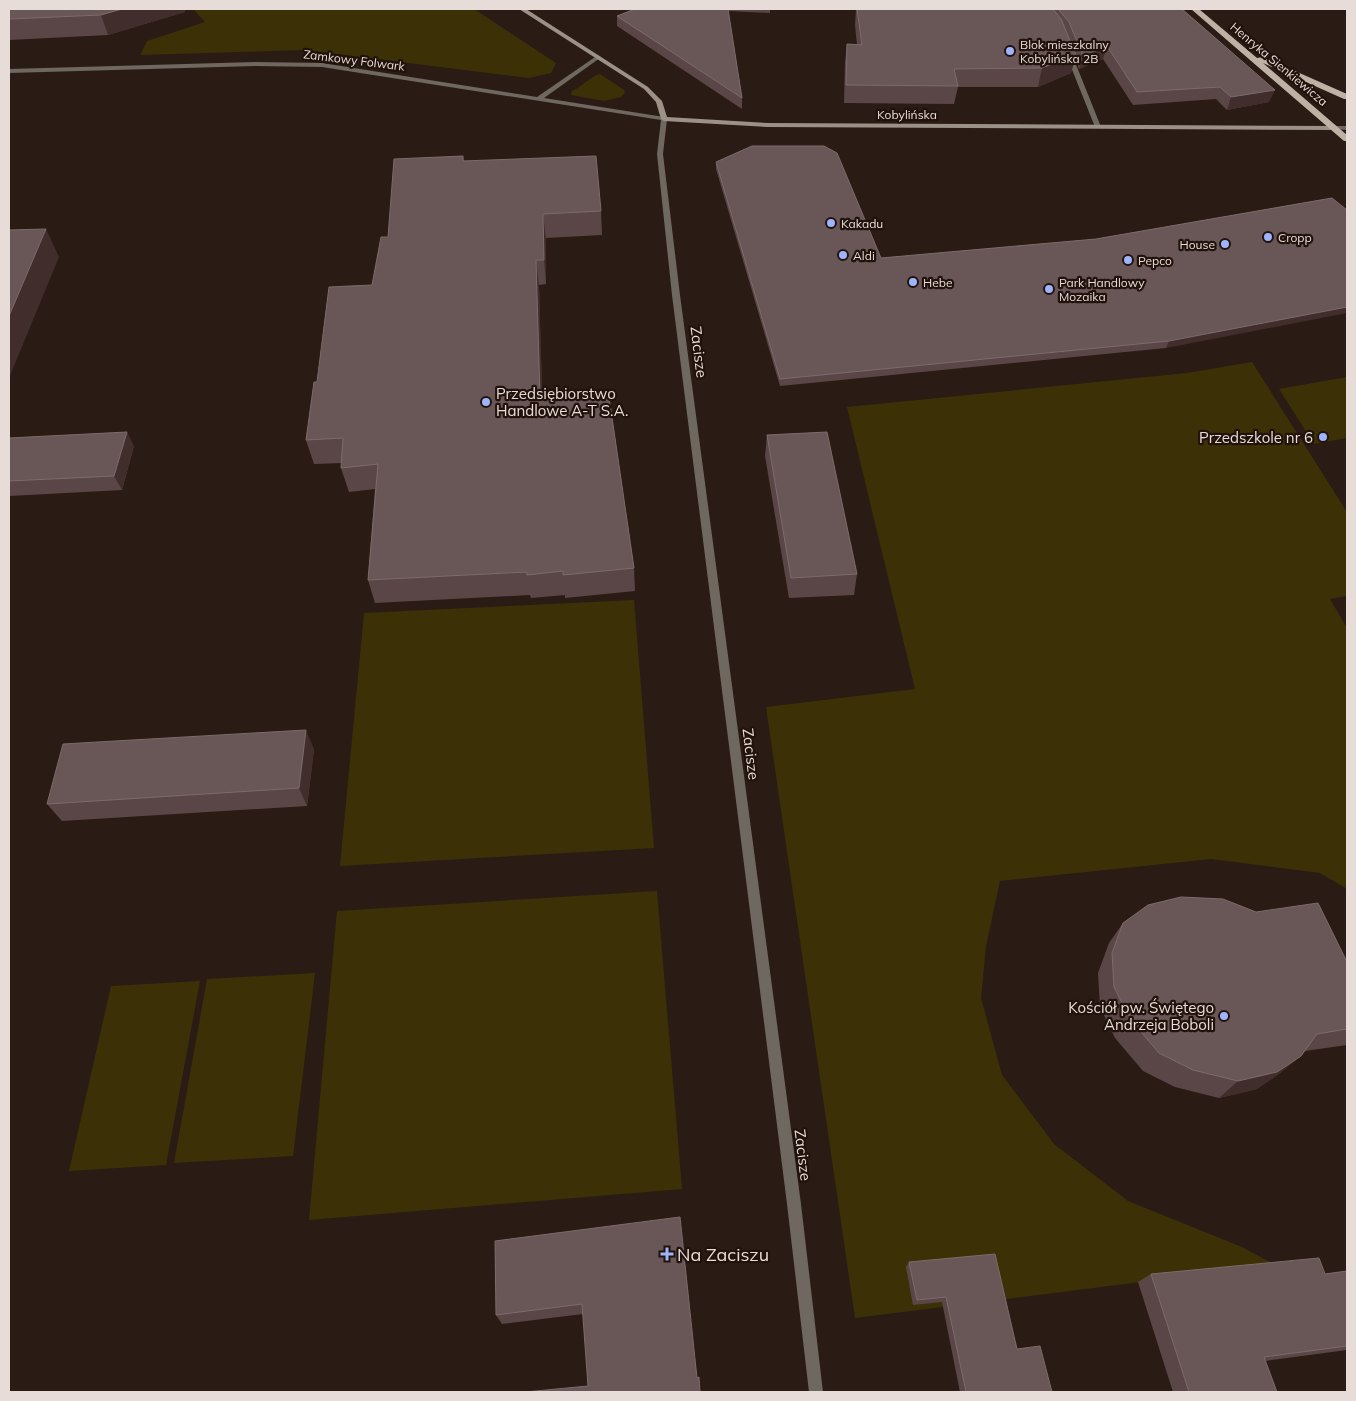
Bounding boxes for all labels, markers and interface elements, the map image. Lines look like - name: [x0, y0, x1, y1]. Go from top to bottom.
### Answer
- street label: Henryka Sienkiewicza: [1227, 19, 1331, 109]
- place label: Blok mieszkalny Kobylińska 2B: [1020, 37, 1109, 66]
- marker: Blok mieszkalny Kobylińska 2B: [1004, 45, 1016, 57]
- street label: Zamkowy Folwark: [303, 46, 406, 74]
- street label: Kobylińska: [877, 107, 937, 122]
- place label: Kakadu: [841, 216, 883, 231]
- marker: Kakadu: [825, 217, 837, 229]
- place label: Cropp: [1278, 230, 1312, 245]
- marker: Cropp: [1262, 231, 1274, 243]
- place label: House: [1180, 237, 1215, 252]
- marker: House: [1219, 238, 1231, 250]
- place label: Aldi: [853, 248, 875, 263]
- marker: Aldi: [837, 249, 849, 261]
- place label: Pepco: [1138, 253, 1172, 268]
- marker: Pepco: [1122, 254, 1134, 266]
- place label: Hebe: [923, 275, 952, 290]
- place label: Park Handlowy Mozaika: [1059, 275, 1145, 304]
- marker: Hebe: [907, 276, 919, 288]
- marker: Park Handlowy Mozaika: [1043, 283, 1055, 295]
- street label: Zacisze: [686, 325, 712, 379]
- place label: Przedsiębiorstwo Handlowe A-T S.A.: [496, 384, 628, 420]
- marker: Przedsiębiorstwo Handlowe A-T S.A.: [480, 396, 492, 408]
- place label: Przedszkole nr 6: [1199, 428, 1313, 447]
- marker: Przedszkole nr 6: [1317, 431, 1329, 443]
- street label: Zacisze: [738, 727, 764, 781]
- place label: Kościół pw. Świętego Andrzeja Boboli: [1068, 998, 1214, 1034]
- marker: Kościół pw. Świętego Andrzeja Boboli: [1218, 1010, 1230, 1022]
- street label: Zacisze: [790, 1128, 816, 1182]
- place label: Na Zaciszu: [677, 1243, 769, 1266]
- marker: Na Zaciszu: [661, 1248, 673, 1260]

